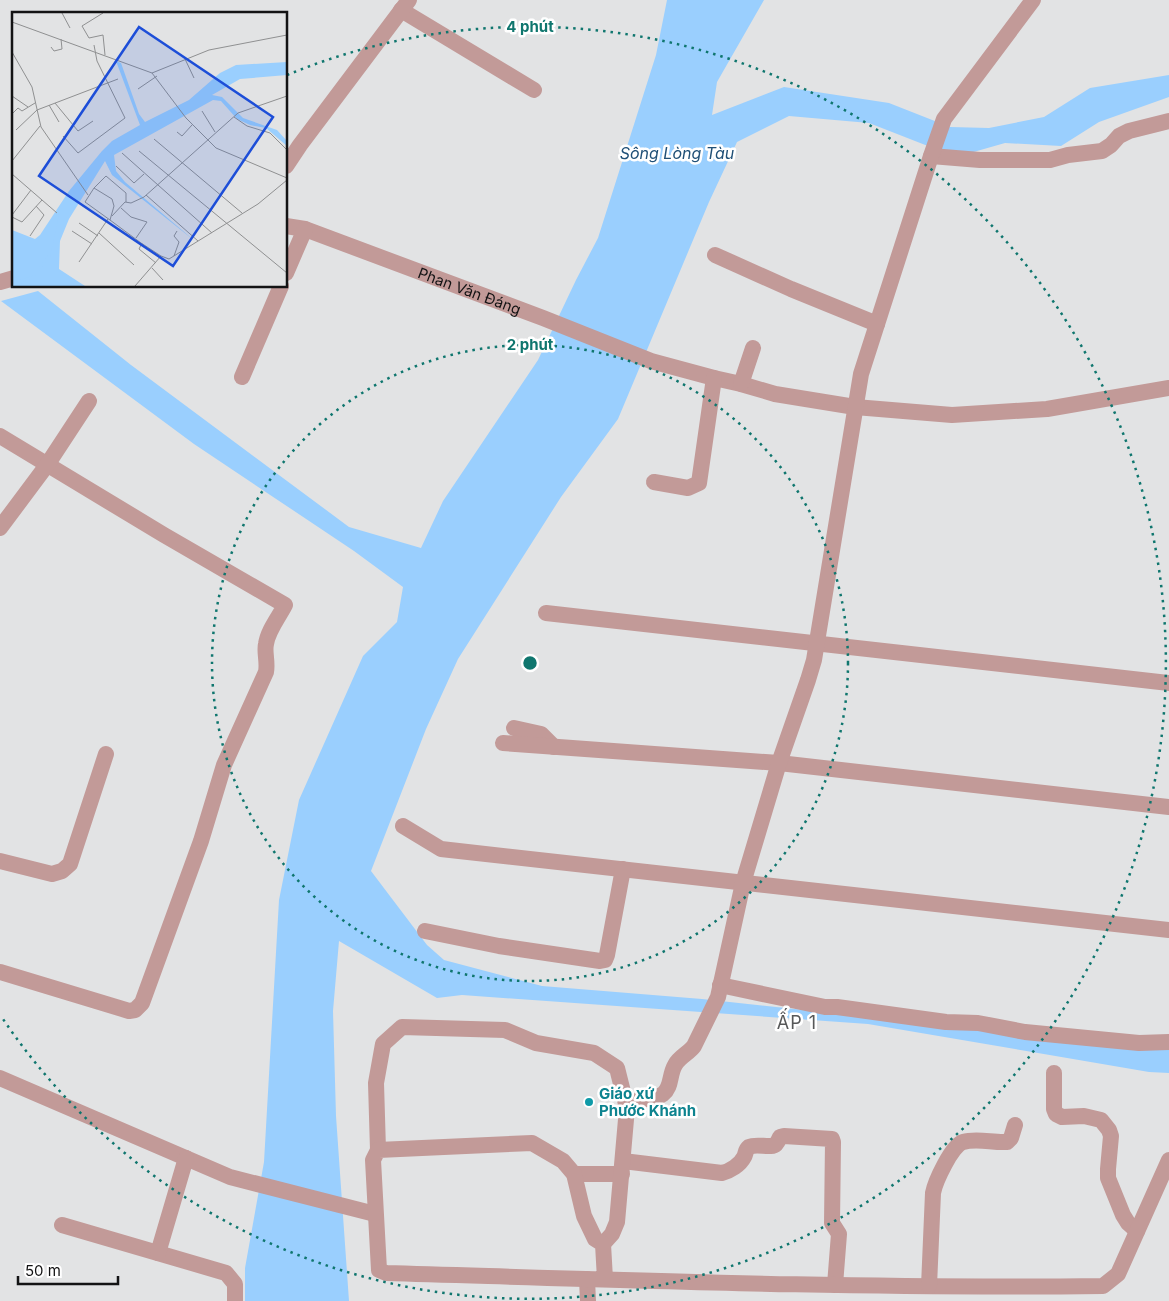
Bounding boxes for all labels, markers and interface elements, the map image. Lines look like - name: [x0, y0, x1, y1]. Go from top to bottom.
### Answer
- inset map: [12, 12, 288, 288]
- text: 4 phút: [506, 17, 554, 36]
- water label: Sông Lòng Tàu: [620, 143, 734, 163]
- street label: Phan Văn Đáng: [416, 263, 524, 318]
- text: 2 phút: [507, 335, 554, 354]
- centre of rings: [521, 654, 539, 672]
- district label: ẤP 1: [777, 1008, 817, 1033]
- place label: Giáo xứ Phước Khánh: [599, 1084, 696, 1120]
- marker: Giáo xứ Phước Khánh: [583, 1096, 595, 1108]
- scale bar: [18, 1254, 118, 1286]
- text: 50 m: [25, 1261, 61, 1280]

